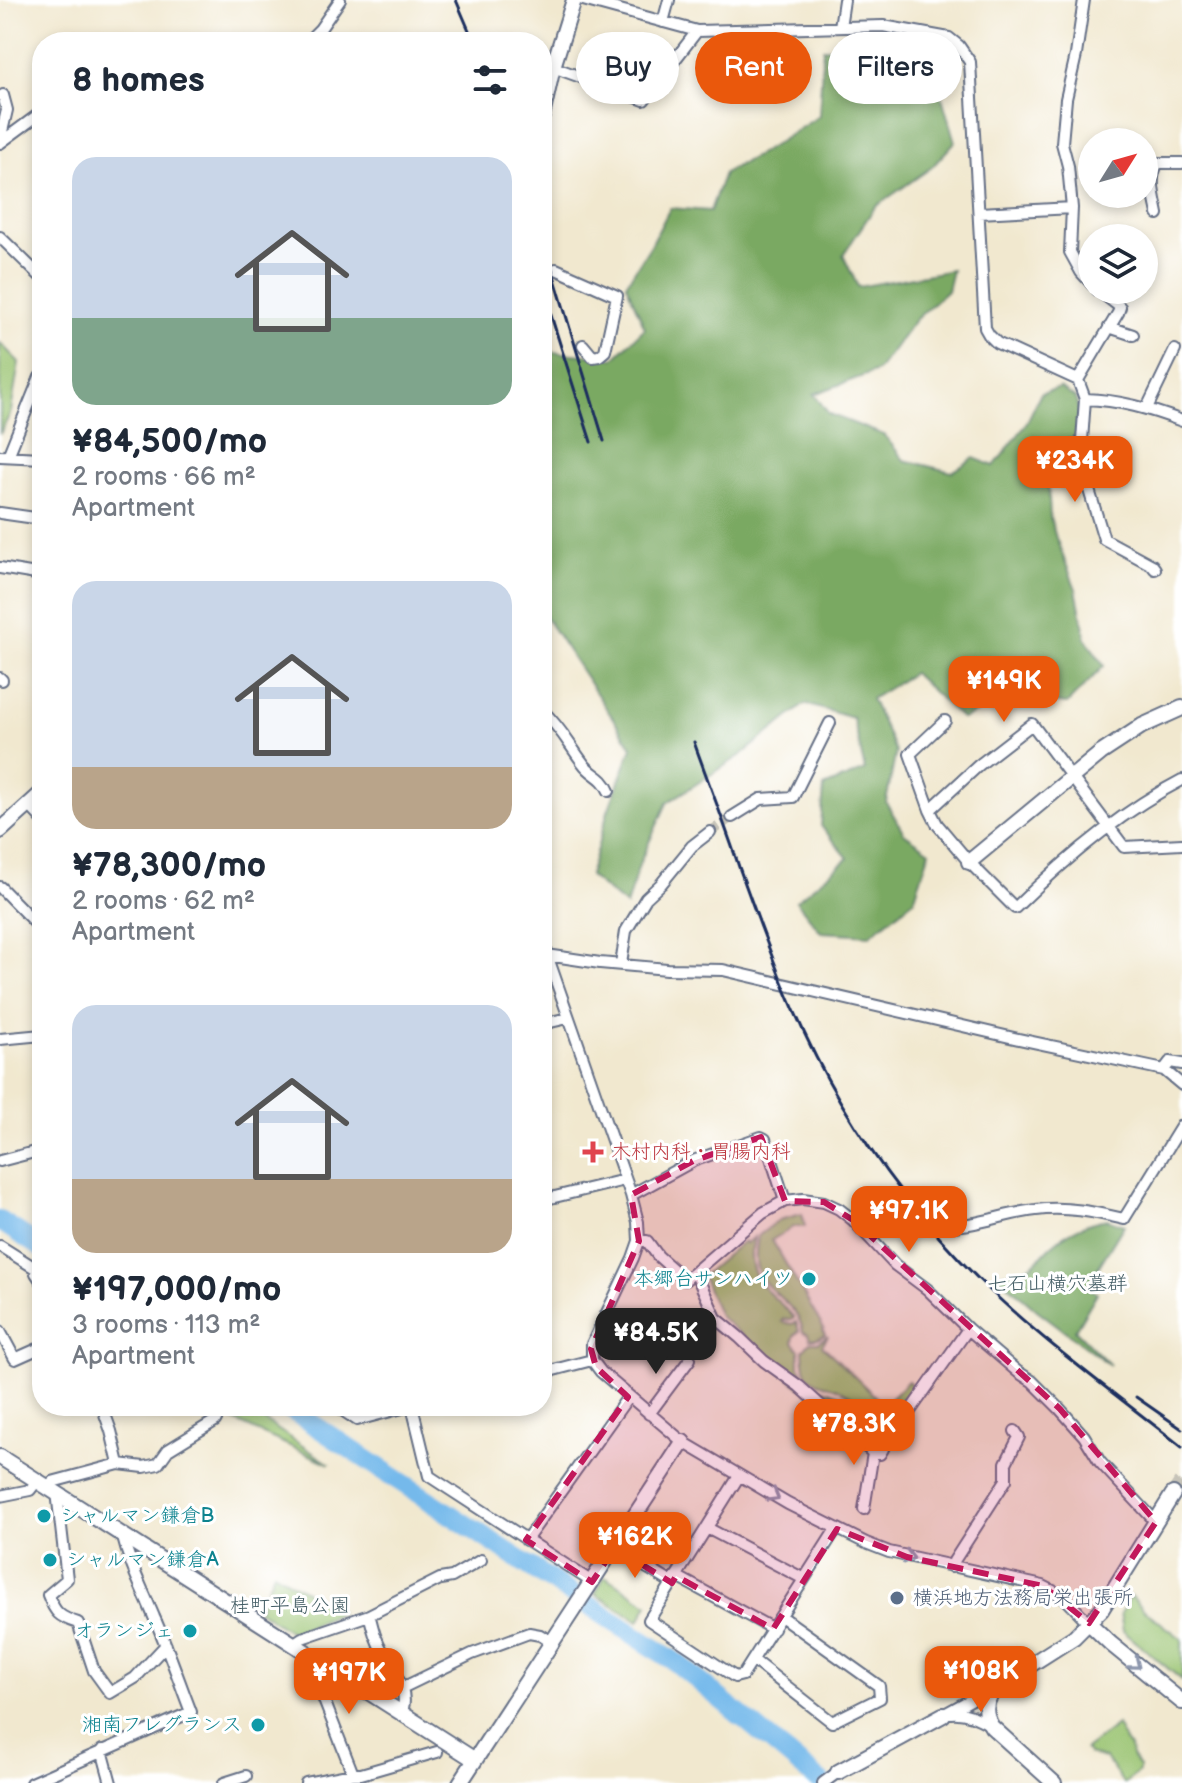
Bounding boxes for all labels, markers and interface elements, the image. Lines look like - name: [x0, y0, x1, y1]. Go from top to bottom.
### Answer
- chip: Buy: [576, 32, 679, 104]
- chip: Rent: [695, 32, 812, 104]
- chip: Filters: [828, 32, 962, 104]
- icon: filters: [468, 58, 512, 102]
- text: 8 homes: [72, 60, 205, 101]
- north arrow: [1078, 128, 1158, 208]
- map controls: [1078, 128, 1158, 304]
- icon: home: [220, 209, 364, 353]
- button: layers: [1078, 224, 1158, 304]
- text: ¥84,500/mo: [72, 421, 267, 462]
- pin: ¥234K: [1019, 436, 1131, 504]
- text: ¥234K: [1035, 446, 1115, 477]
- text: 2 rooms · 66 m²: [72, 462, 256, 493]
- text: Apartment: [72, 493, 195, 524]
- icon: home: [220, 633, 364, 777]
- pin: ¥149K: [948, 656, 1060, 724]
- text: ¥149K: [966, 666, 1042, 697]
- text: ¥78,300/mo: [72, 845, 266, 886]
- text: 2 rooms · 62 m²: [72, 886, 255, 917]
- text: Apartment: [72, 917, 195, 948]
- icon: home: [220, 1057, 364, 1201]
- place label: 木村内科・胃腸内科: [611, 1140, 791, 1164]
- marker: 木村内科・胃腸内科: [582, 1141, 604, 1163]
- pin: ¥97.1K: [844, 1186, 974, 1254]
- text: ¥97.1K: [869, 1196, 949, 1227]
- place label: 本郷台サンハイツ: [634, 1267, 793, 1291]
- text: ¥197,000/mo: [72, 1269, 281, 1310]
- marker: 本郷台サンハイツ: [800, 1270, 818, 1288]
- park label: 七石山横穴墓群: [987, 1272, 1127, 1296]
- pin: ¥84.5K: [591, 1308, 721, 1376]
- text: 3 rooms · 113 m²: [72, 1310, 261, 1341]
- text: ¥84.5K: [613, 1318, 699, 1349]
- text: Apartment: [72, 1341, 195, 1372]
- pin: ¥78.3K: [789, 1399, 919, 1467]
- text: ¥78.3K: [812, 1409, 896, 1440]
- one-way arrow: [765, 1486, 780, 1502]
- place label: シャルマン鎌倉B: [60, 1504, 214, 1528]
- marker: シャルマン鎌倉B: [35, 1507, 53, 1525]
- pin: ¥162K: [579, 1512, 691, 1580]
- text: ¥162K: [597, 1522, 673, 1553]
- place label: シャルマン鎌倉A: [66, 1548, 219, 1572]
- one-way arrow: [901, 1548, 915, 1565]
- marker: シャルマン鎌倉A: [41, 1551, 59, 1569]
- place label: 横浜地方法務局栄出張所: [913, 1586, 1133, 1610]
- marker: 横浜地方法務局栄出張所: [888, 1589, 906, 1607]
- park label: 桂町平島公園: [230, 1594, 350, 1618]
- place label: オランジェ: [74, 1619, 174, 1643]
- marker: オランジェ: [181, 1622, 199, 1640]
- pin: ¥108K: [925, 1646, 1037, 1714]
- pin: ¥197K: [293, 1648, 405, 1716]
- one-way arrow: [1125, 1654, 1140, 1668]
- text: ¥108K: [943, 1656, 1019, 1687]
- text: ¥197K: [312, 1658, 386, 1689]
- place label: 湘南フレグランス: [82, 1713, 242, 1737]
- marker: 湘南フレグランス: [249, 1716, 267, 1734]

